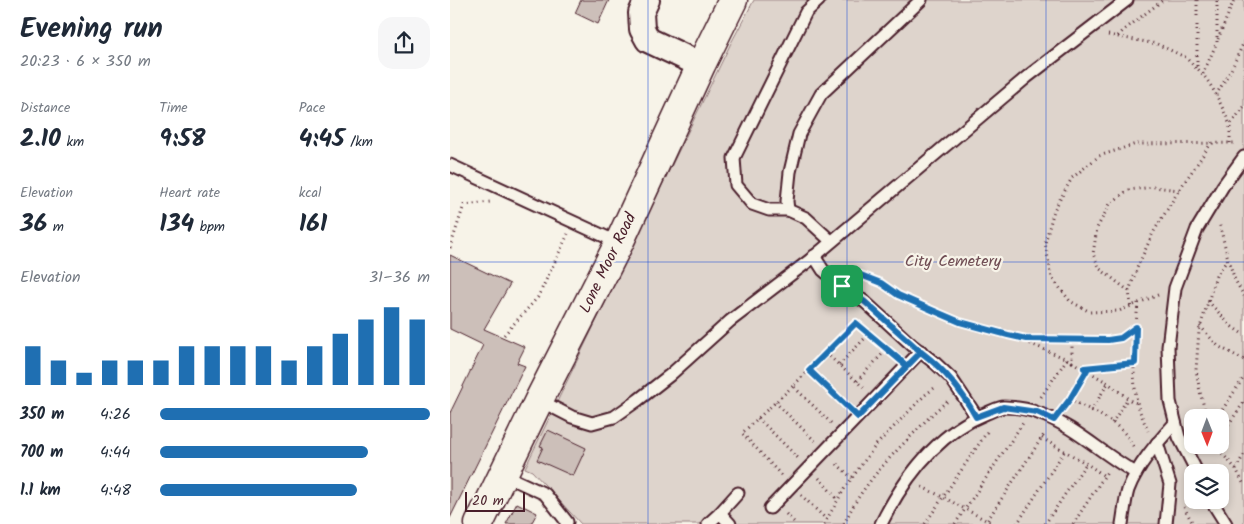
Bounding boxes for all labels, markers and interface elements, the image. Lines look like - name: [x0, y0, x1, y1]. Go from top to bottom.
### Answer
- text: Evening run: [20, 7, 163, 52]
- button: share: [378, 17, 430, 69]
- text: 20:23 · 6 × 350 m: [20, 49, 151, 74]
- text: Distance: [20, 97, 70, 119]
- text: Time: [159, 97, 188, 119]
- text: Pace: [299, 97, 325, 119]
- text: 2.10: [20, 119, 61, 159]
- text: 9:58: [159, 119, 206, 159]
- text: 4:45: [299, 119, 345, 159]
- text: km: [61, 131, 84, 153]
- text: /km: [345, 131, 373, 153]
- text: Elevation: [20, 182, 73, 204]
- text: Heart rate: [159, 182, 220, 204]
- text: kcal: [299, 182, 321, 204]
- text: 36: [20, 204, 47, 244]
- text: 134: [159, 204, 194, 244]
- text: 161: [299, 204, 327, 244]
- street label: Lone Moor Road: [573, 208, 644, 317]
- text: m: [47, 216, 64, 238]
- text: bpm: [194, 216, 225, 238]
- park label: City Cemetery: [905, 249, 1002, 274]
- text: Elevation: [20, 265, 81, 290]
- text: 31–36 m: [369, 265, 430, 290]
- pin: [821, 265, 863, 307]
- icon: arrive: [828, 272, 856, 300]
- text: 350 m: [20, 402, 64, 427]
- text: 4:26: [100, 402, 131, 427]
- north arrow: [1184, 409, 1229, 454]
- map controls: [1184, 409, 1229, 509]
- text: 700 m: [20, 440, 63, 465]
- text: 4:44: [100, 440, 130, 465]
- button: layers: [1184, 464, 1229, 509]
- text: 1.1 km: [20, 478, 61, 503]
- text: 4:48: [100, 478, 131, 503]
- scale bar: [465, 489, 525, 512]
- text: 20 m: [472, 490, 504, 512]

